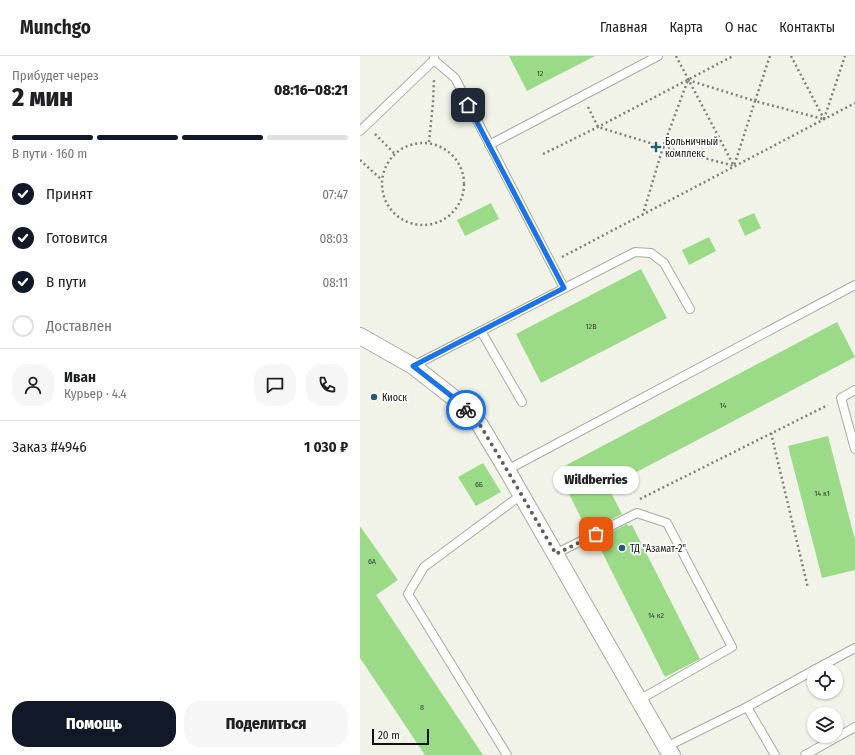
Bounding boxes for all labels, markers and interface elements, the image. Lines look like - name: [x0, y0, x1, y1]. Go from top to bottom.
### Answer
- text: Munchgo: [20, 16, 91, 39]
- text: Главная: [600, 19, 647, 36]
- text: Карта: [669, 19, 703, 36]
- text: О нас: [725, 19, 757, 36]
- text: Контакты: [779, 19, 835, 36]
- text: Прибудет через: [12, 68, 99, 83]
- house number: 12: [537, 69, 544, 78]
- text: 08:16–08:21: [274, 81, 348, 99]
- text: 2 мин: [12, 82, 73, 113]
- pin: [451, 88, 485, 122]
- icon: home: [457, 94, 479, 116]
- place label: Больничный комплекс: [665, 136, 718, 160]
- marker: Больничный комплекс: [650, 141, 662, 153]
- text: В пути · 160 m: [12, 146, 87, 161]
- icon: check: [12, 183, 34, 205]
- text: Принят: [46, 185, 93, 203]
- text: 07:47: [322, 187, 348, 202]
- icon: check: [12, 227, 34, 249]
- text: Готовится: [46, 229, 108, 247]
- text: 08:03: [319, 231, 348, 246]
- icon: check: [12, 271, 34, 293]
- text: В пути: [46, 273, 87, 291]
- text: 08:11: [323, 275, 348, 290]
- text: Доставлен: [46, 317, 112, 335]
- house number: 12В: [585, 322, 597, 331]
- button: person: [12, 364, 54, 406]
- button: chat: [254, 364, 296, 406]
- button: phone: [306, 364, 348, 406]
- text: Иван: [64, 368, 96, 386]
- text: Курьер · 4.4: [64, 386, 127, 401]
- courier: [446, 390, 486, 430]
- marker: Киоск: [369, 392, 379, 402]
- place label: Киоск: [382, 392, 407, 404]
- icon: bike: [455, 399, 477, 421]
- house number: 14: [720, 401, 727, 410]
- text: Заказ #4946: [12, 438, 87, 456]
- text: 1 030 ₽: [304, 438, 348, 456]
- callout: Wildberries: [553, 466, 639, 494]
- text: Wildberries: [564, 472, 628, 487]
- house number: 6Б: [475, 480, 483, 489]
- house number: 14 к1: [814, 489, 830, 498]
- pin: [579, 517, 613, 551]
- icon: bag: [585, 523, 607, 545]
- marker: ТД "Азамат-2": [617, 543, 627, 553]
- place label: ТД "Азамат-2": [630, 543, 686, 555]
- house number: 6А: [368, 557, 377, 566]
- house number: 14 к2: [648, 611, 665, 620]
- map controls: [807, 663, 843, 743]
- button: locate: [807, 663, 843, 699]
- button: Помощь: [12, 701, 176, 747]
- button: Поделиться: [184, 701, 348, 747]
- house number: 8: [420, 703, 424, 712]
- button: layers: [807, 707, 843, 743]
- scale bar: [372, 727, 429, 746]
- text: 20 m: [378, 729, 400, 742]

